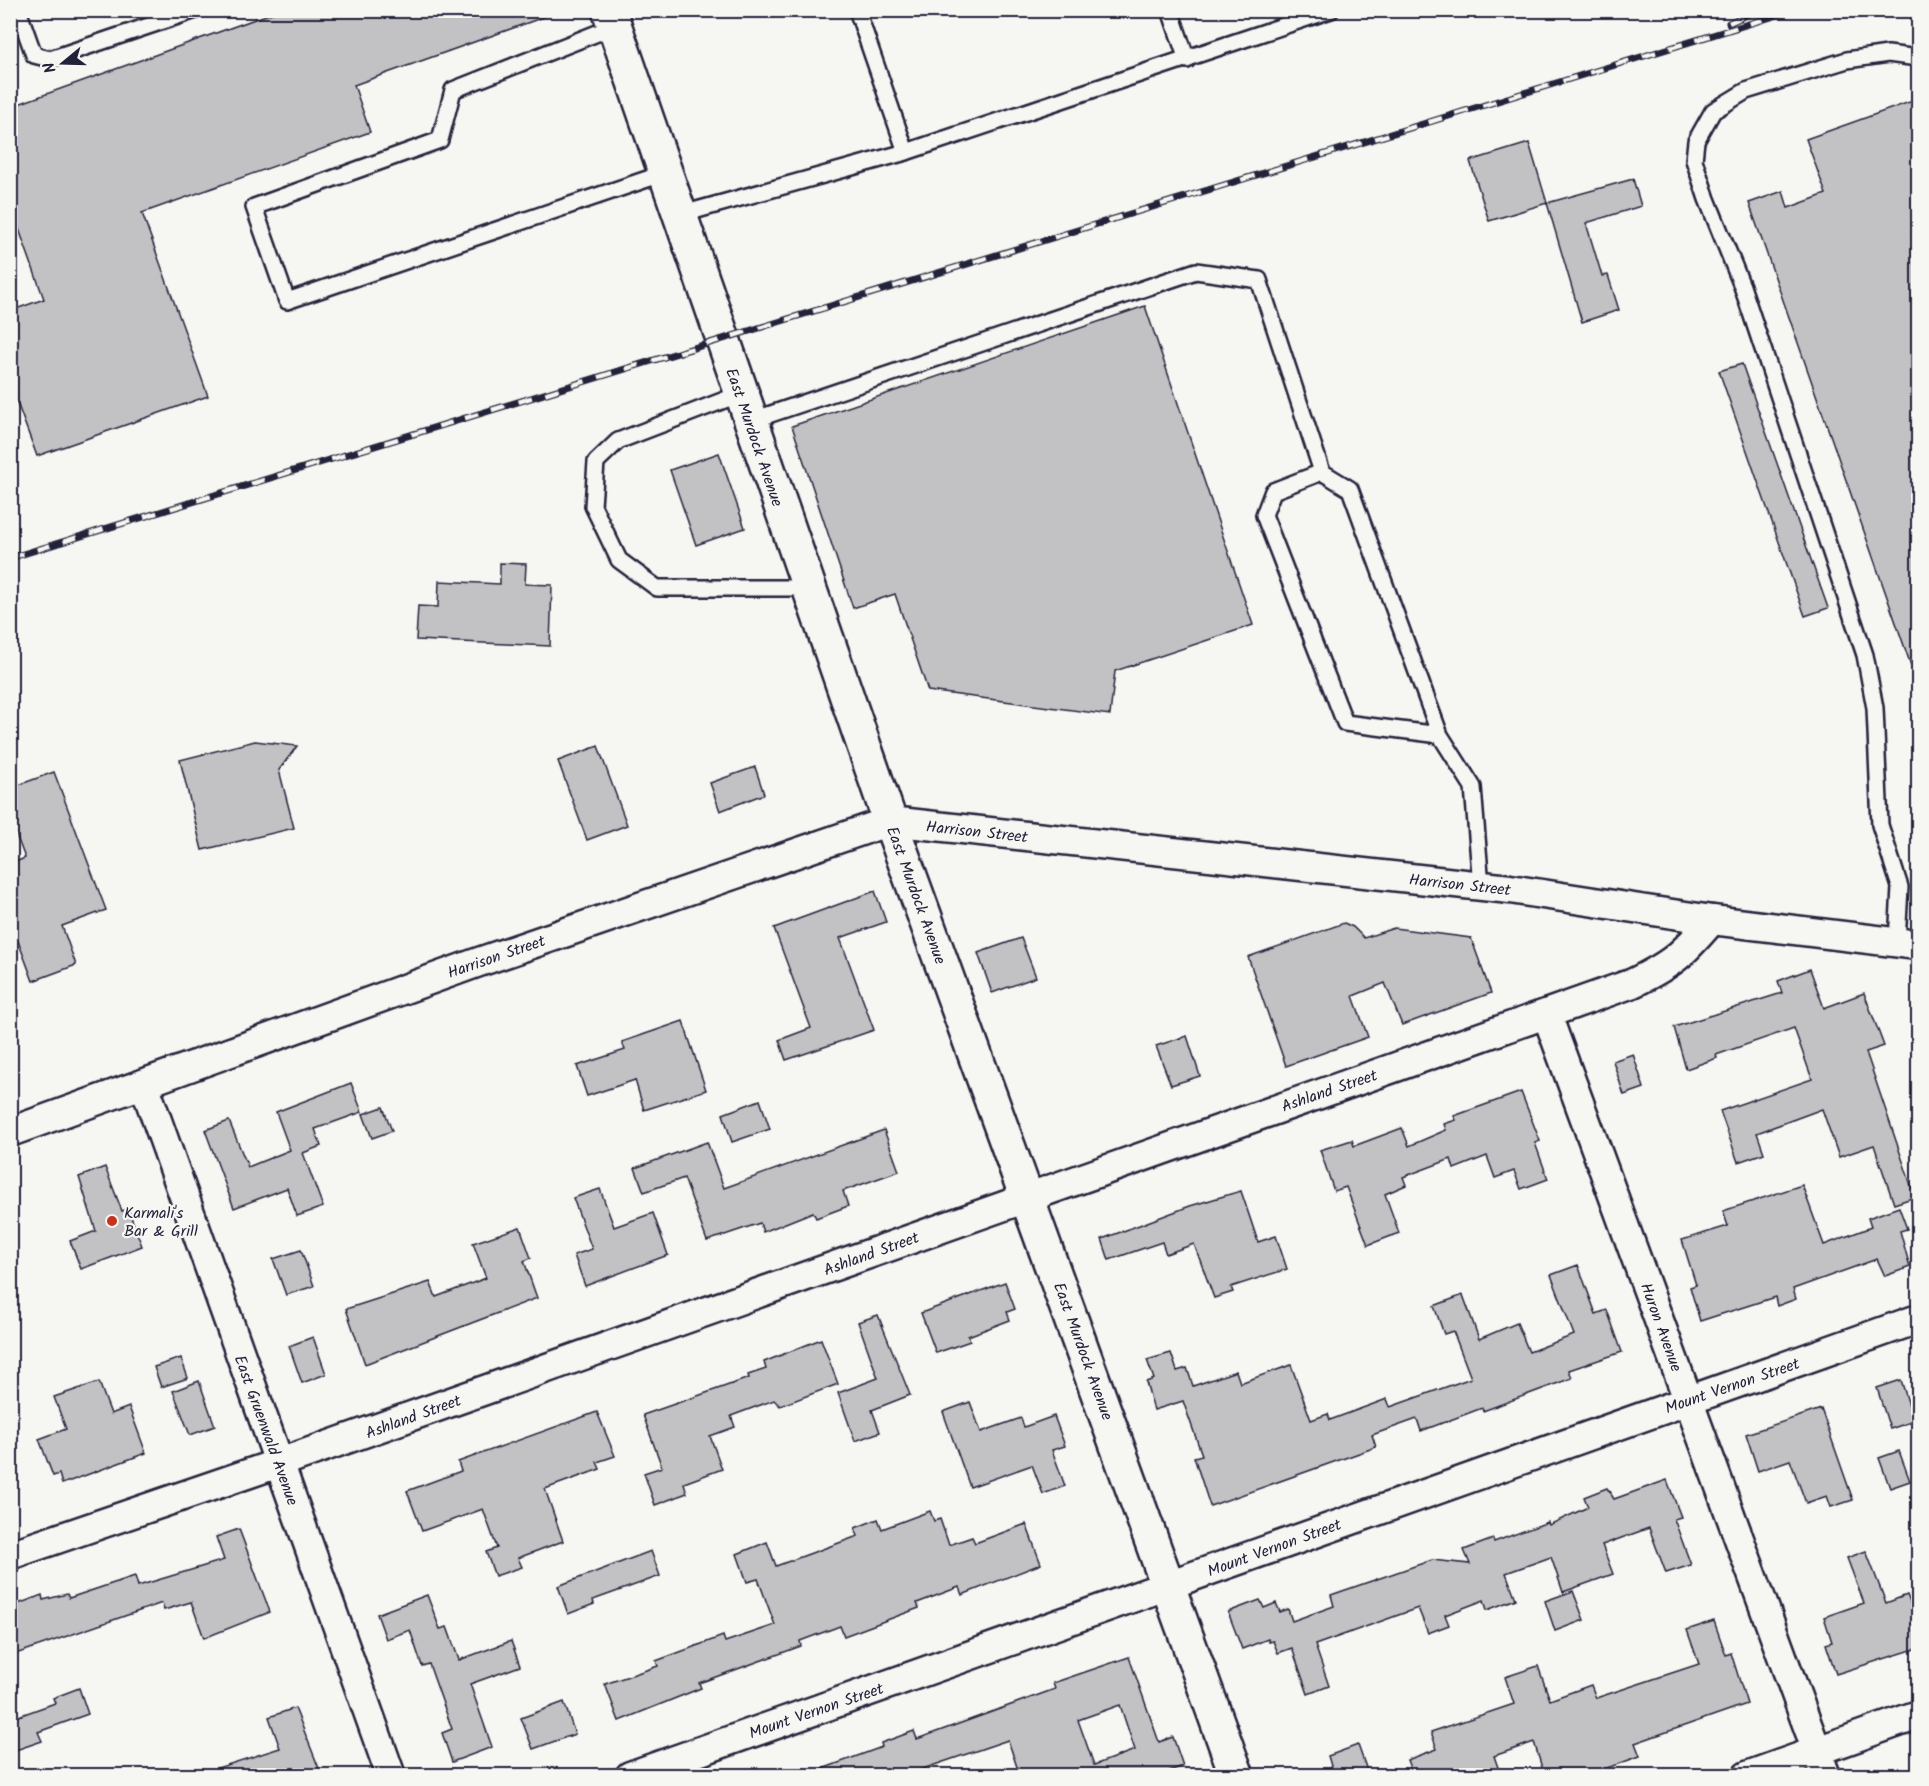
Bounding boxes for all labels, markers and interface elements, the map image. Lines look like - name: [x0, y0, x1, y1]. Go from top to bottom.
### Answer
- north arrow: [33, 33, 93, 93]
- text: N: [37, 59, 64, 76]
- street label: East Murdock Avenue: [718, 365, 789, 510]
- street label: Harrison Street: [925, 815, 1030, 850]
- street label: East Murdock Avenue: [879, 823, 952, 968]
- street label: Harrison Street: [1408, 868, 1513, 903]
- street label: Harrison Street: [444, 929, 550, 986]
- street label: Ashland Street: [1278, 1063, 1382, 1120]
- place label: Karmali's Bar & Grill: [124, 1201, 198, 1244]
- marker: Karmali's Bar & Grill: [105, 1214, 119, 1228]
- street label: Ashland Street: [820, 1225, 924, 1283]
- street label: East Murdock Avenue: [1046, 1279, 1119, 1424]
- street label: Huron Avenue: [1633, 1280, 1688, 1375]
- street label: Mount Vernon Street: [1662, 1351, 1804, 1421]
- street label: East Gruenwald Avenue: [227, 1352, 304, 1509]
- street label: Ashland Street: [362, 1388, 466, 1446]
- street label: Mount Vernon Street: [1204, 1512, 1346, 1584]
- street label: Mount Vernon Street: [746, 1676, 888, 1746]

